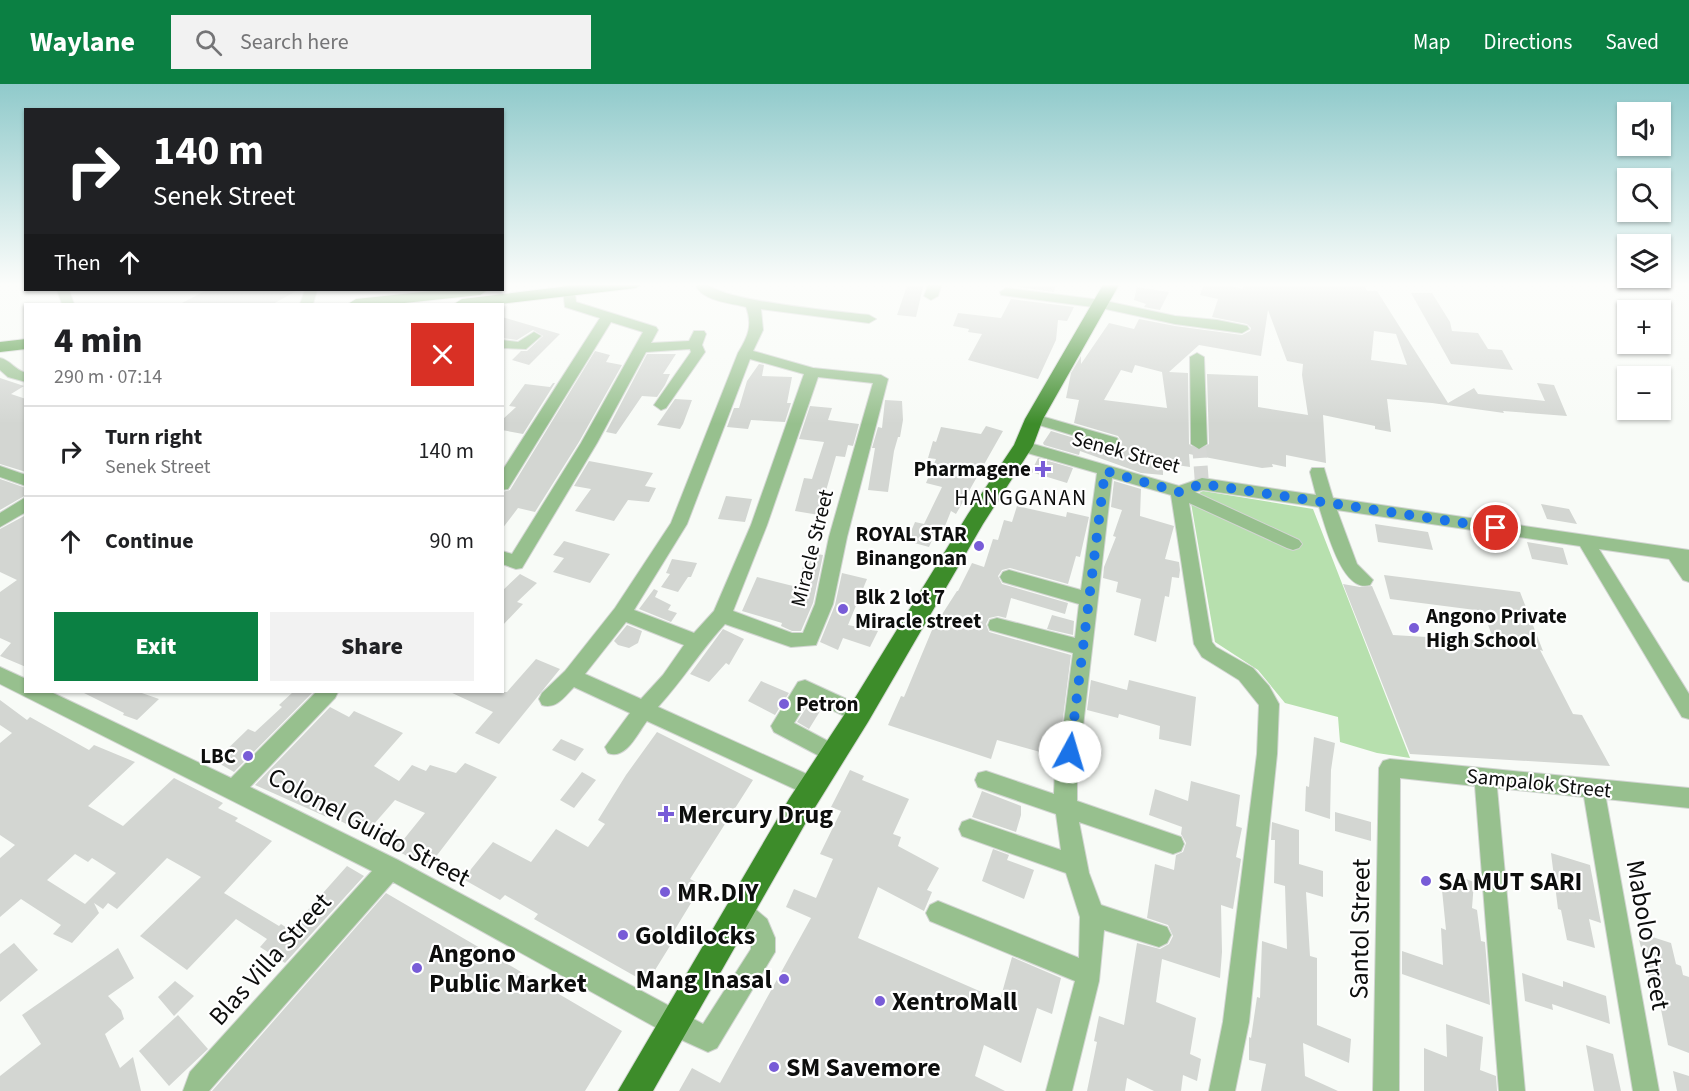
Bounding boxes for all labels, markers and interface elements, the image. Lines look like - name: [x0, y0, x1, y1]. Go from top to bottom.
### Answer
- search box: [171, 15, 591, 69]
- text: Waylane: [30, 22, 135, 62]
- icon: search: [192, 26, 225, 59]
- text: Search here: [240, 26, 349, 58]
- text: Map: [1413, 27, 1451, 57]
- text: Directions: [1484, 27, 1572, 57]
- text: Saved: [1605, 27, 1659, 57]
- map controls: [1617, 102, 1671, 420]
- button: sound: [1617, 102, 1671, 156]
- text: 140 m: [153, 121, 264, 181]
- icon: right: [54, 132, 132, 210]
- button: search: [1617, 168, 1671, 222]
- text: Senek Street: [153, 177, 295, 216]
- button: layers: [1617, 234, 1671, 288]
- icon: ahead: [113, 246, 146, 279]
- text: Then: [54, 247, 101, 279]
- button: +: [1617, 300, 1671, 354]
- text: 4 min: [54, 315, 142, 366]
- button: close: [411, 323, 474, 386]
- text: 290 m · 07:14: [54, 363, 162, 391]
- button: −: [1617, 366, 1671, 420]
- text: Turn right: [105, 421, 202, 453]
- street label: Senek Street: [1069, 423, 1183, 481]
- icon: right: [54, 435, 87, 468]
- text: 140 m: [419, 435, 474, 467]
- text: Senek Street: [105, 453, 210, 481]
- place label: Pharmagene: [913, 454, 1031, 484]
- marker: Pharmagene: [1036, 462, 1050, 476]
- district label: HANGGANAN: [954, 482, 1088, 514]
- street label: Miracle Street: [783, 486, 841, 610]
- pin: [1470, 502, 1521, 553]
- icon: arrive: [1479, 511, 1512, 544]
- place label: ROYAL STAR Binangonan: [855, 519, 967, 573]
- icon: ahead: [54, 525, 87, 558]
- text: Continue: [105, 525, 194, 557]
- text: 90 m: [429, 525, 474, 557]
- marker: ROYAL STAR Binangonan: [972, 539, 986, 553]
- place label: Blk 2 lot 7 Miracle street: [855, 582, 981, 636]
- place label: Angono Private High School: [1425, 601, 1567, 655]
- marker: Blk 2 lot 7 Miracle street: [836, 602, 850, 616]
- button: Exit: [54, 612, 258, 681]
- button: Share: [270, 612, 474, 681]
- marker: Angono Private High School: [1407, 621, 1421, 635]
- place label: Petron: [796, 689, 859, 719]
- marker: Petron: [777, 697, 791, 711]
- position arrow: [1038, 720, 1102, 784]
- place label: LBC: [200, 741, 236, 771]
- marker: LBC: [241, 749, 255, 763]
- street label: Colonel Guido Street: [261, 758, 477, 896]
- street label: Sampalok Street: [1465, 760, 1613, 806]
- place label: Mercury Drug: [678, 796, 833, 833]
- marker: Mercury Drug: [659, 807, 673, 821]
- street label: Mabolo Street: [1617, 857, 1679, 1013]
- street label: Santol Street: [1340, 858, 1380, 1000]
- place label: SA MUT SARI: [1438, 863, 1582, 900]
- place label: MR.DIY: [677, 874, 759, 911]
- marker: SA MUT SARI: [1419, 874, 1433, 888]
- street label: Blas Villa Street: [200, 884, 340, 1034]
- marker: MR.DIY: [658, 885, 672, 899]
- place label: Goldilocks: [635, 917, 755, 954]
- marker: Goldilocks: [616, 928, 630, 942]
- place label: Angono Public Market: [428, 935, 587, 1002]
- marker: Angono Public Market: [410, 961, 424, 975]
- place label: Mang Inasal: [635, 961, 773, 998]
- marker: Mang Inasal: [777, 972, 791, 986]
- place label: XentroMall: [892, 983, 1018, 1020]
- marker: XentroMall: [873, 994, 887, 1008]
- place label: SM Savemore: [786, 1049, 941, 1086]
- marker: SM Savemore: [767, 1060, 781, 1074]

